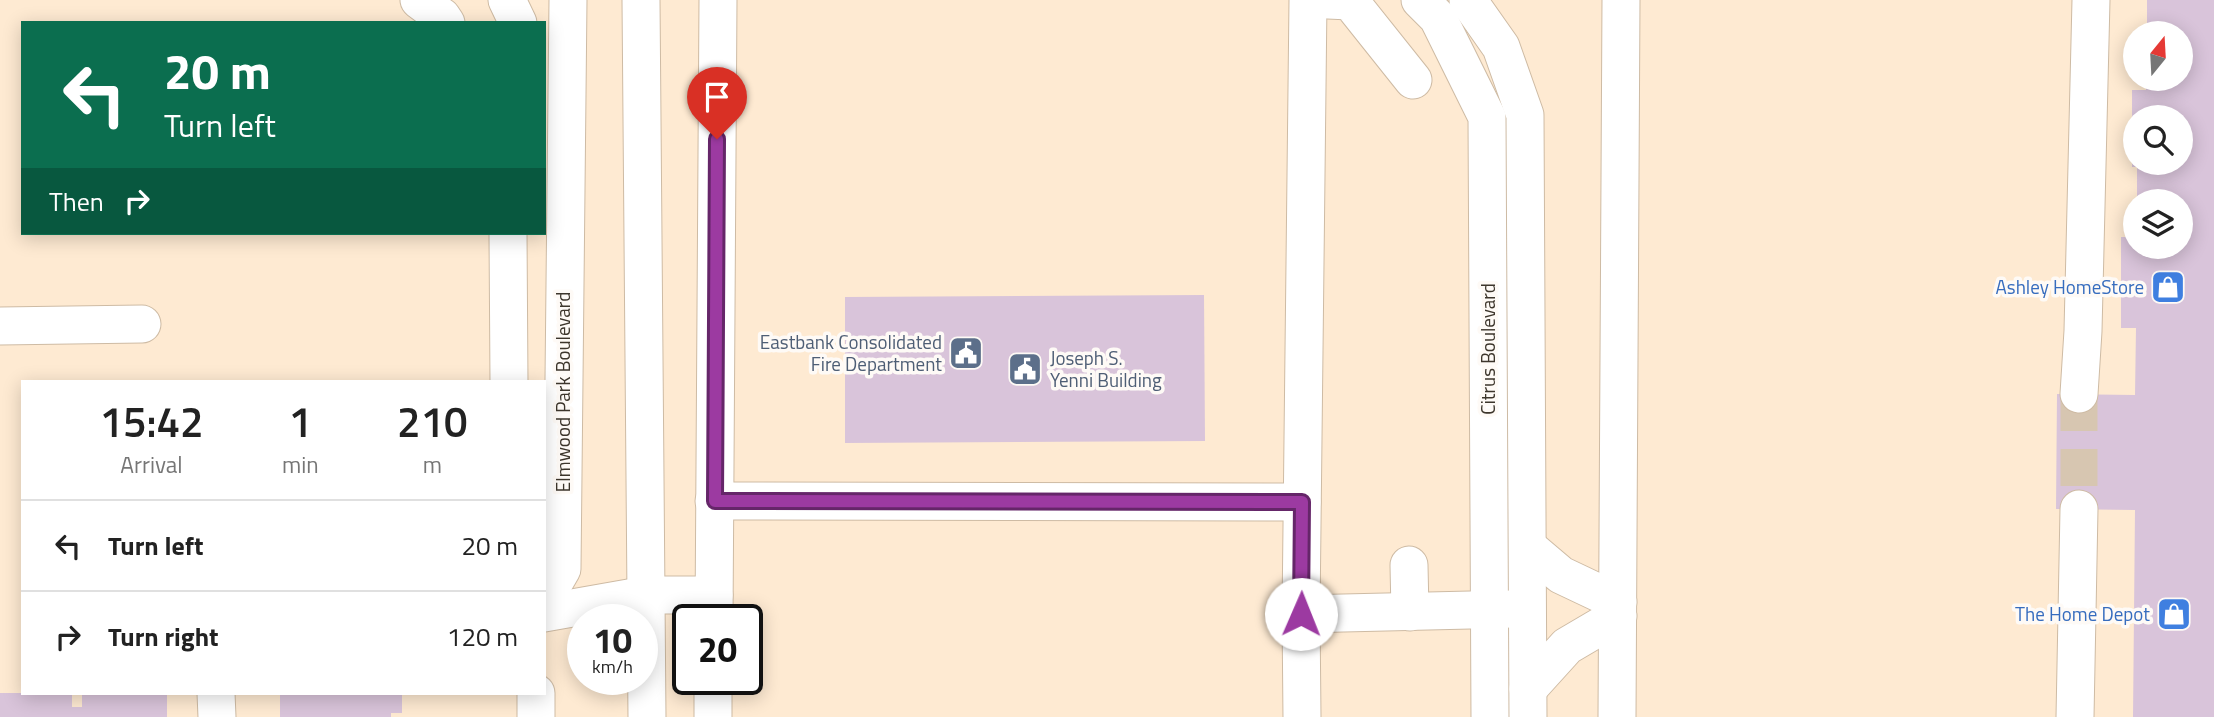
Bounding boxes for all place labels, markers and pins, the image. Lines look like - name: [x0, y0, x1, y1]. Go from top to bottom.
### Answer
- pin: [687, 67, 747, 139]
- shop icon: Ashley HomeStore: [2149, 268, 2187, 306]
- place label: Ashley HomeStore: [1995, 272, 2144, 301]
- place label: Eastbank Consolidated Fire Department: [760, 327, 942, 378]
- public building icon: Eastbank Consolidated Fire Department: [947, 334, 985, 372]
- place label: Joseph S. Yenni Building: [1050, 343, 1162, 394]
- public building icon: Joseph S. Yenni Building: [1006, 350, 1044, 388]
- shop icon: The Home Depot: [2155, 595, 2193, 633]
- place label: The Home Depot: [2015, 599, 2150, 628]

